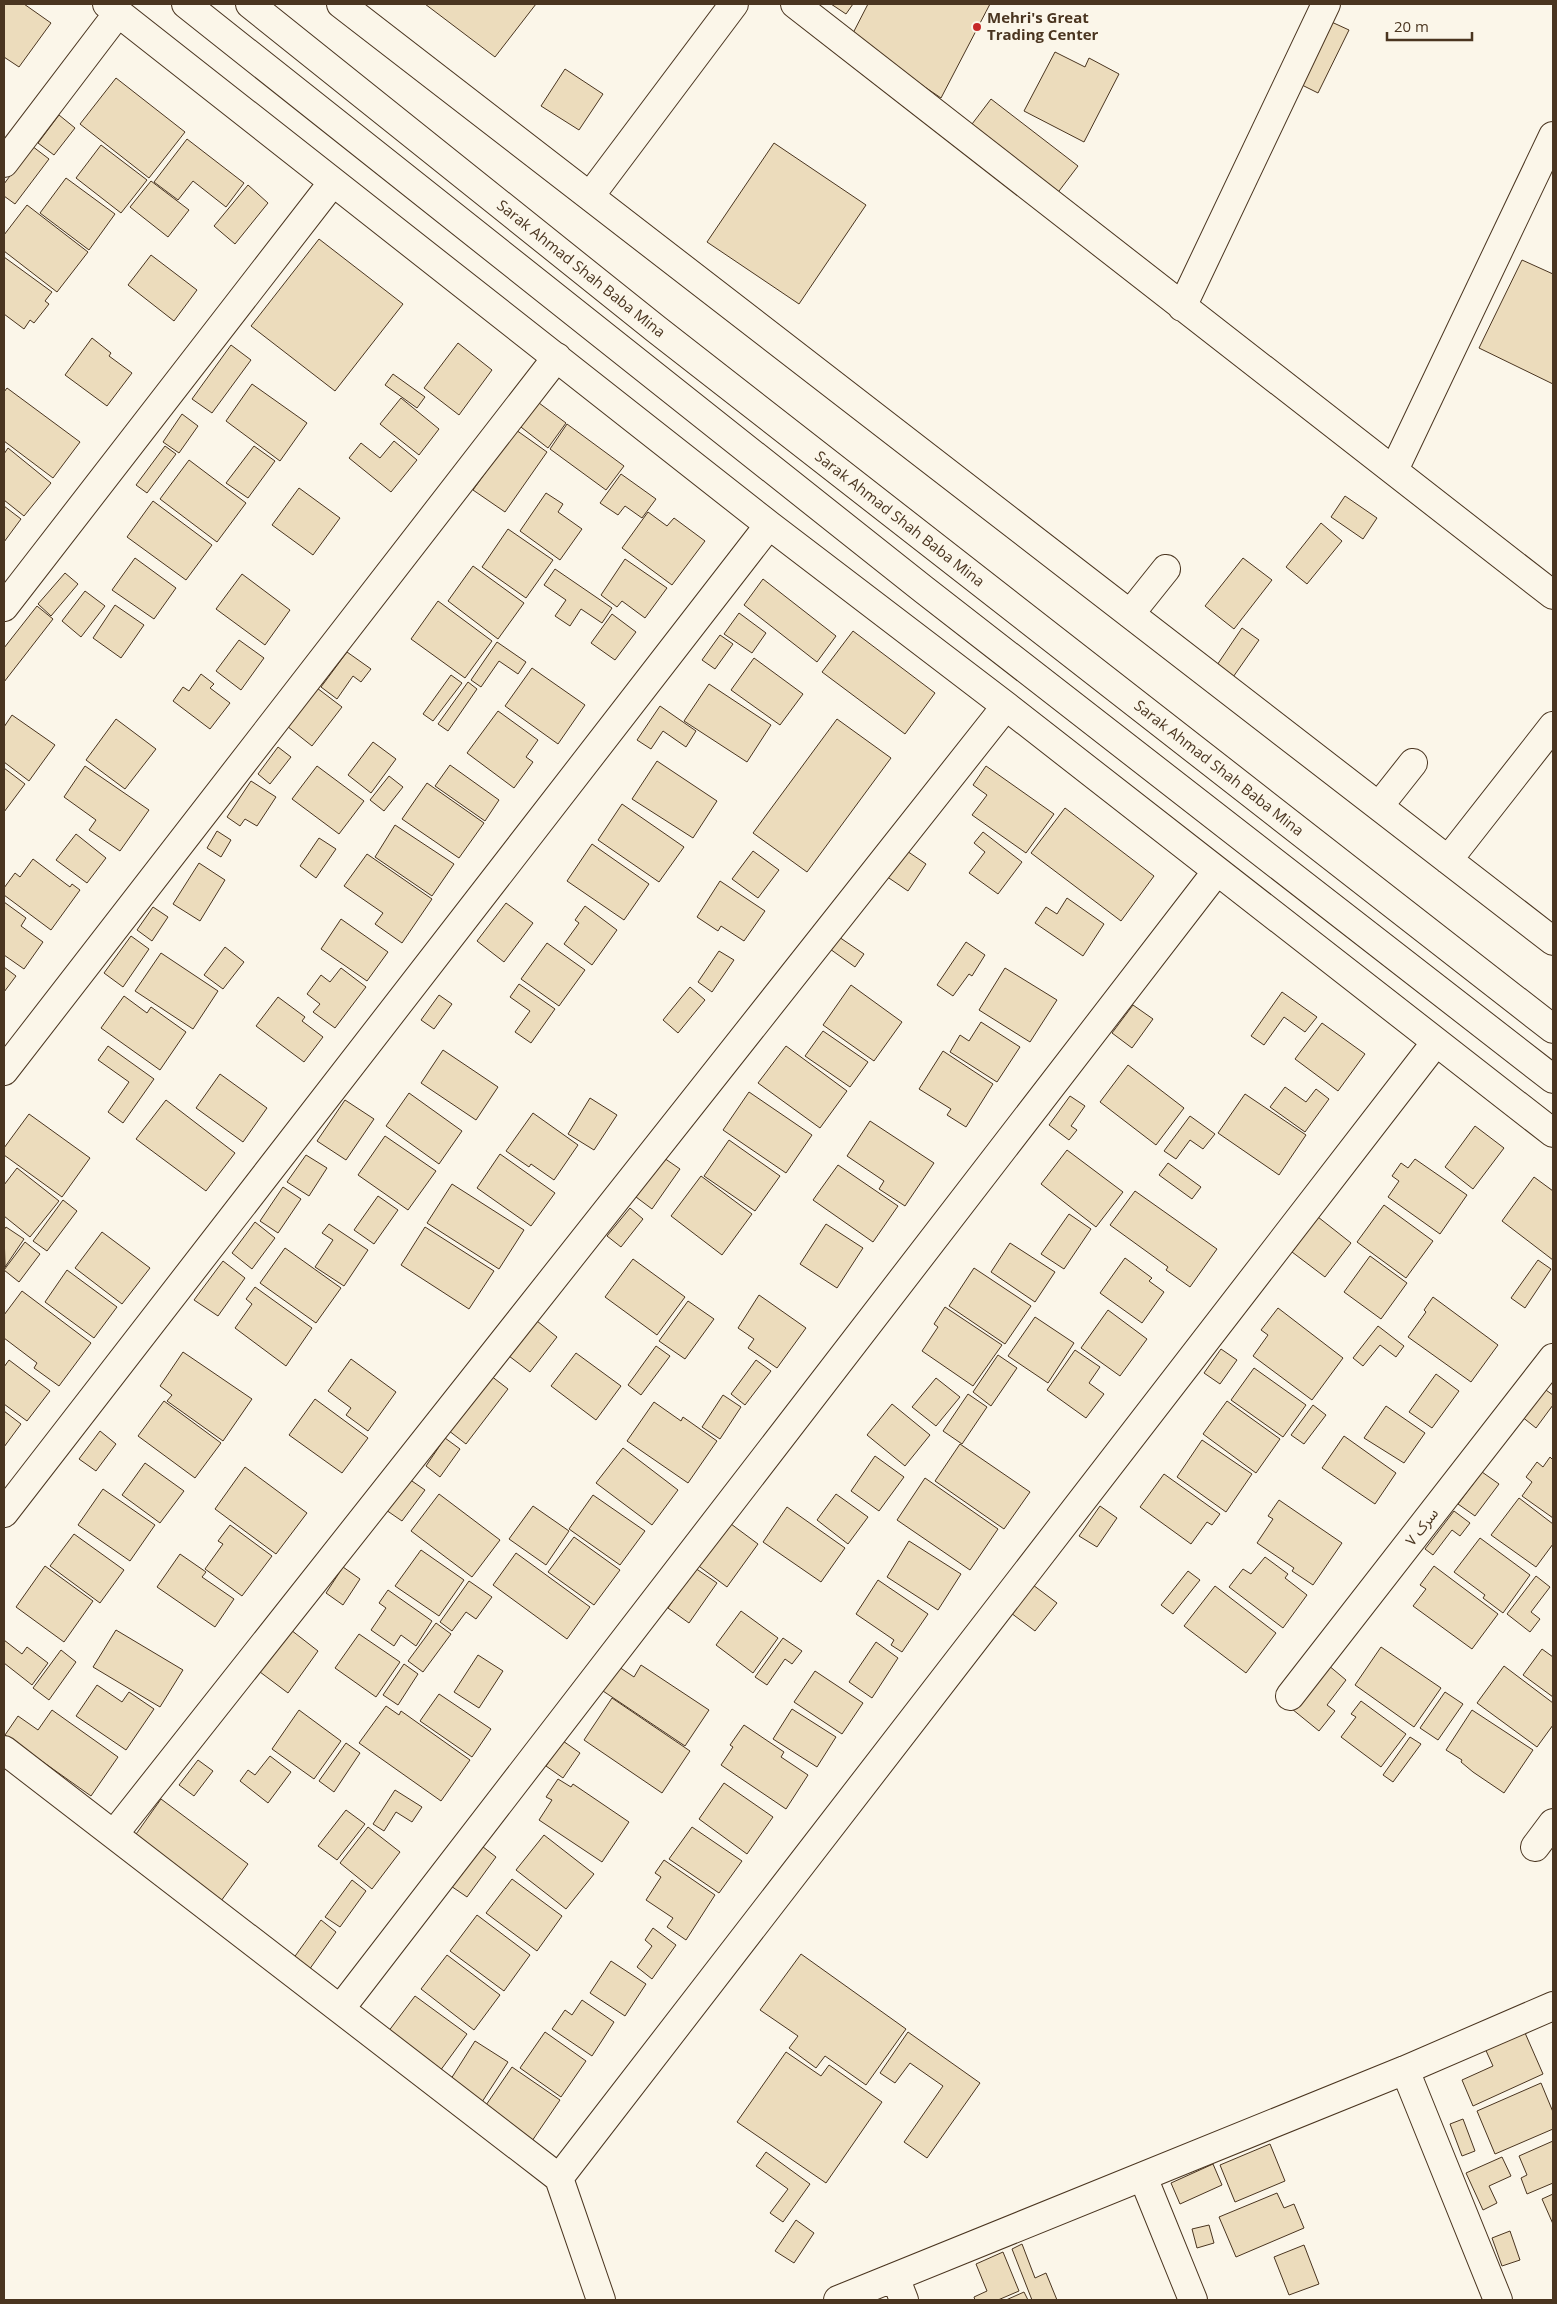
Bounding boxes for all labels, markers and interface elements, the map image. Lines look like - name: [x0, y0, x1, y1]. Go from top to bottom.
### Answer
- place label: Mehri's Great Trading Center: [987, 7, 1099, 44]
- scale bar: [1387, 10, 1472, 42]
- text: 20 m: [1394, 16, 1429, 36]
- marker: Mehri's Great Trading Center: [971, 21, 983, 33]
- street label: Sarak Ahmad Shah Baba Mina: [493, 195, 670, 342]
- street label: Sarak Ahmad Shah Baba Mina: [811, 446, 989, 591]
- street label: Sarak Ahmad Shah Baba Mina: [1130, 695, 1308, 840]
- street label: سرک ۷: [1400, 1503, 1442, 1549]

